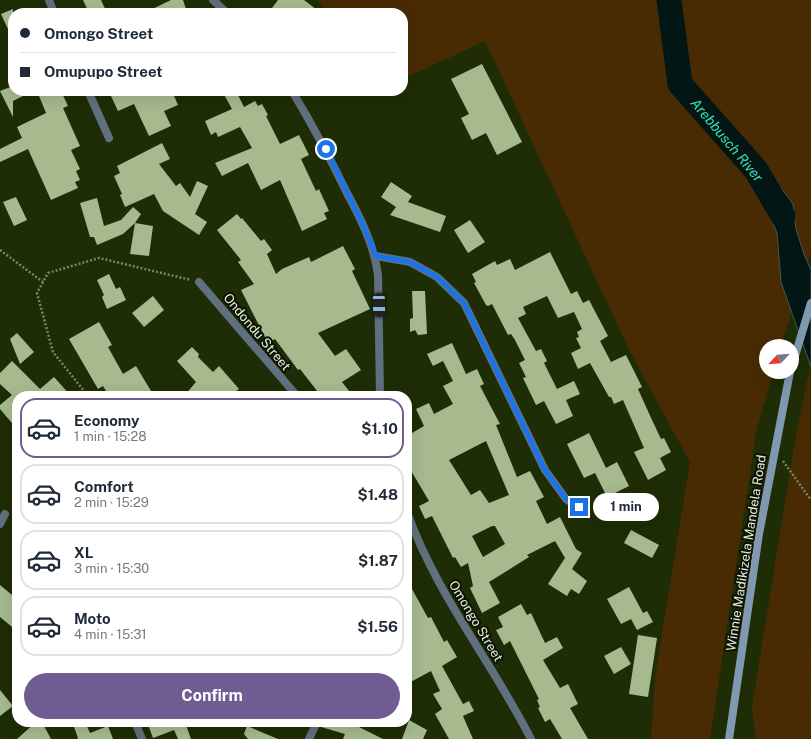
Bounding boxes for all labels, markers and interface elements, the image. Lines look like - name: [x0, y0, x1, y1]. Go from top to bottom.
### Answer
- text: Omongo Street: [44, 25, 153, 42]
- text: Omupupo Street: [44, 63, 163, 80]
- water label: Arebbusch River: [688, 95, 767, 185]
- route start: [317, 140, 335, 158]
- street label: Ondondu Street: [220, 290, 294, 374]
- car: [373, 293, 385, 317]
- north arrow: [759, 339, 799, 379]
- map controls: [759, 339, 799, 379]
- icon: car: [26, 410, 62, 446]
- text: Economy: [74, 412, 139, 429]
- text: $1.10: [361, 420, 398, 437]
- text: 1 min · 15:28: [74, 429, 147, 444]
- street label: Winnie Madikizela Mandela Road: [723, 454, 769, 652]
- icon: car: [26, 476, 62, 512]
- text: Comfort: [74, 478, 134, 495]
- text: $1.48: [357, 486, 398, 503]
- callout: 1 min: [593, 493, 659, 521]
- text: 2 min · 15:29: [74, 495, 149, 510]
- route end: [570, 498, 588, 516]
- text: 1 min: [610, 499, 642, 514]
- icon: car: [26, 542, 62, 578]
- text: XL: [74, 544, 93, 561]
- text: $1.87: [358, 552, 398, 569]
- text: 3 min · 15:30: [74, 561, 149, 576]
- street label: Omongo Street: [446, 578, 506, 664]
- icon: car: [26, 608, 62, 644]
- text: Moto: [74, 610, 111, 627]
- text: $1.56: [357, 618, 398, 635]
- text: 4 min · 15:31: [74, 627, 147, 642]
- button: Confirm: [24, 673, 400, 719]

